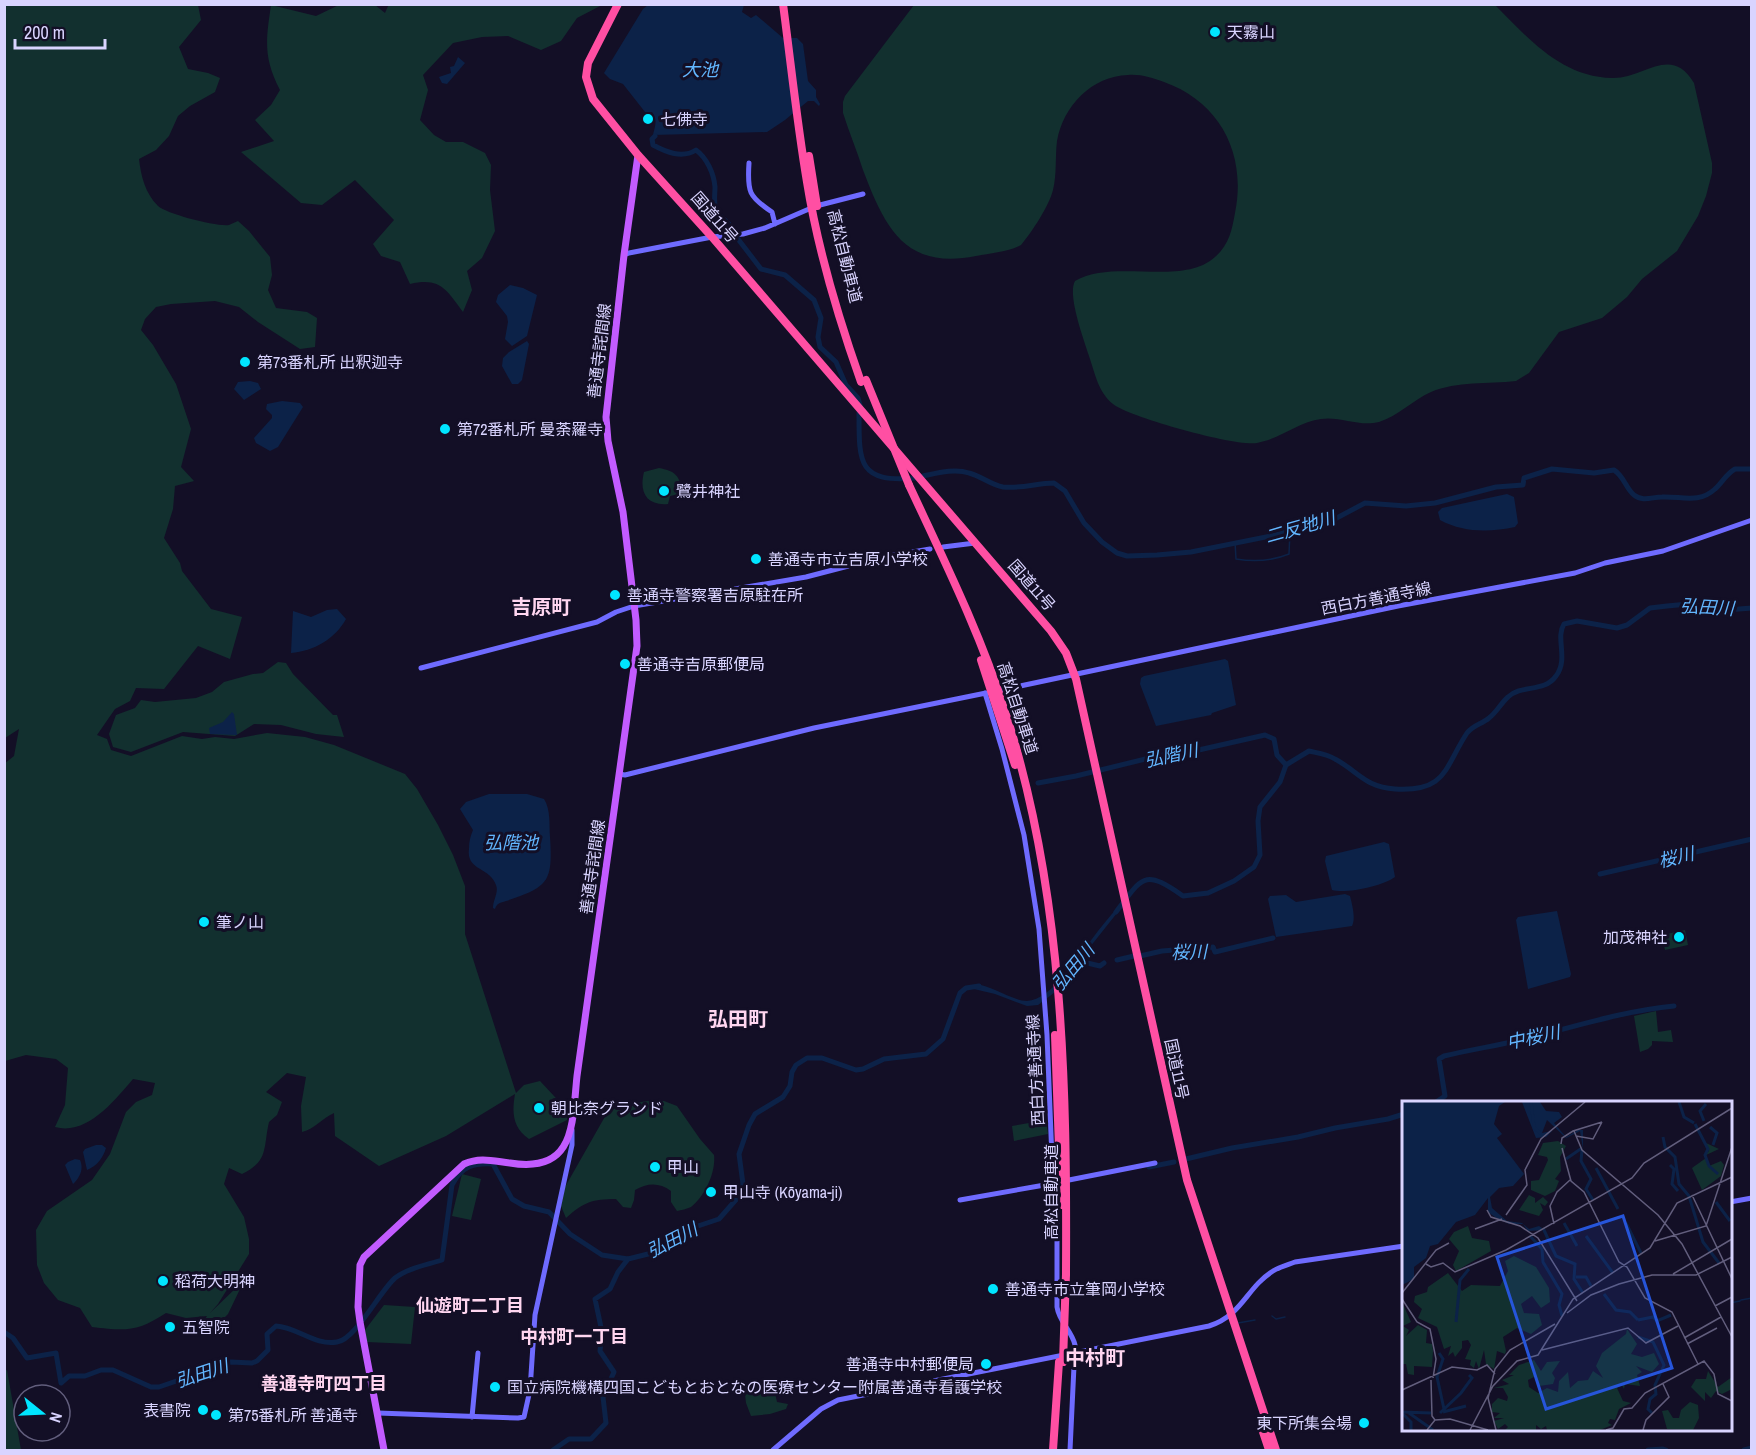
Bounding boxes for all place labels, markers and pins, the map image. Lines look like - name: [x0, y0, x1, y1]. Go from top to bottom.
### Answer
- place label: 天霧山: [1227, 21, 1275, 43]
- marker: 天霧山: [1208, 25, 1222, 39]
- place label: 七佛寺: [660, 108, 708, 130]
- marker: 七佛寺: [641, 112, 655, 126]
- place label: 第73番札所 出釈迦寺: [257, 351, 403, 373]
- marker: 第73番札所 出釈迦寺: [238, 355, 252, 369]
- place label: 第72番札所 曼荼羅寺: [457, 418, 603, 440]
- marker: 第72番札所 曼荼羅寺: [438, 422, 452, 436]
- place label: 鷺井神社: [676, 480, 740, 502]
- marker: 鷺井神社: [657, 484, 671, 498]
- place label: 善通寺市立吉原小学校: [768, 548, 928, 570]
- marker: 善通寺市立吉原小学校: [749, 552, 763, 566]
- place label: 善通寺警察署吉原駐在所: [627, 584, 803, 606]
- marker: 善通寺警察署吉原駐在所: [608, 588, 622, 602]
- place label: 善通寺吉原郵便局: [637, 653, 765, 675]
- marker: 善通寺吉原郵便局: [618, 657, 632, 671]
- place label: 筆ノ山: [216, 911, 264, 933]
- marker: 筆ノ山: [197, 915, 211, 929]
- place label: 加茂神社: [1603, 926, 1667, 948]
- marker: 加茂神社: [1672, 930, 1686, 944]
- place label: 朝比奈グランド: [551, 1097, 663, 1119]
- marker: 朝比奈グランド: [532, 1101, 546, 1115]
- place label: 甲山: [667, 1156, 699, 1178]
- marker: 甲山: [648, 1160, 662, 1174]
- place label: 甲山寺 (Kōyama-ji): [723, 1181, 842, 1203]
- marker: 甲山寺 (Kōyama-ji): [704, 1185, 718, 1199]
- place label: 稻荷大明神: [175, 1270, 255, 1292]
- marker: 稻荷大明神: [156, 1274, 170, 1288]
- place label: 善通寺市立筆岡小学校: [1005, 1278, 1165, 1300]
- marker: 善通寺市立筆岡小学校: [986, 1282, 1000, 1296]
- place label: 五智院: [182, 1316, 230, 1338]
- marker: 五智院: [163, 1320, 177, 1334]
- place label: 善通寺中村郵便局: [846, 1353, 974, 1375]
- marker: 善通寺中村郵便局: [979, 1357, 993, 1371]
- place label: 国立病院機構四国こどもとおとなの医療センター附属善通寺看護学校: [507, 1376, 1002, 1398]
- marker: 国立病院機構四国こどもとおとなの医療センター附属善通寺看護学校: [488, 1380, 502, 1394]
- place label: 表書院: [143, 1399, 191, 1421]
- marker: 表書院: [196, 1403, 210, 1417]
- place label: 第75番札所 善通寺: [228, 1404, 358, 1426]
- marker: 第75番札所 善通寺: [209, 1408, 223, 1422]
- place label: 東下所集会場: [1256, 1412, 1352, 1434]
- marker: 東下所集会場: [1357, 1416, 1371, 1430]

